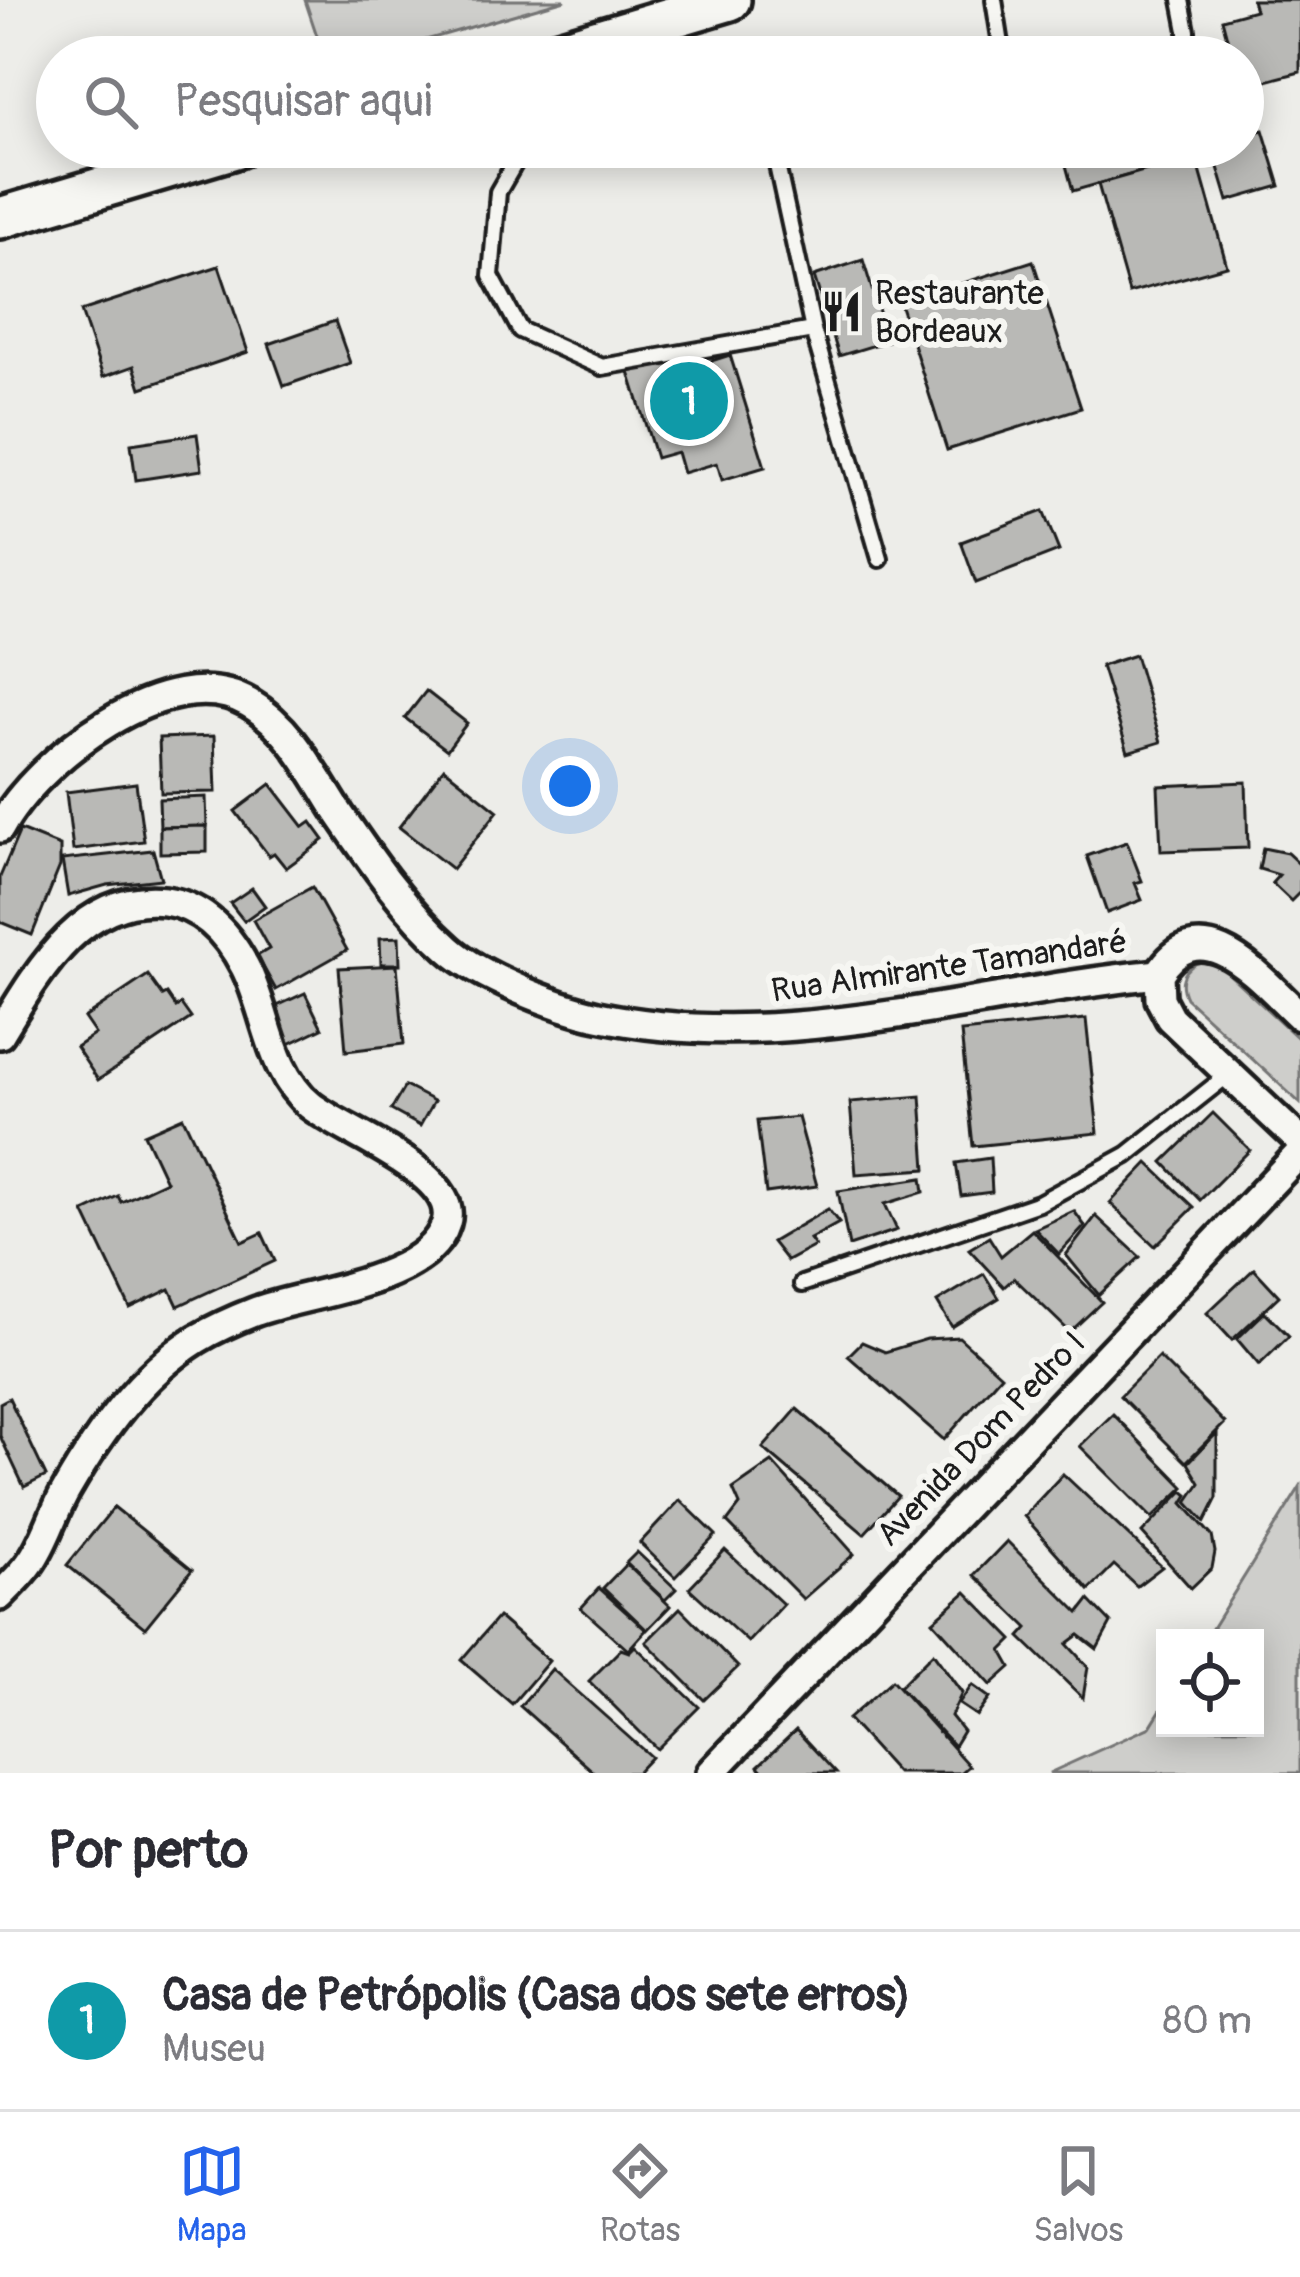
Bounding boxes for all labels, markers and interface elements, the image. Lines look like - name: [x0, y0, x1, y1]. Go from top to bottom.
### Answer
- search box: [36, 36, 1264, 168]
- icon: search: [78, 69, 144, 135]
- text: Pesquisar aqui: [174, 74, 432, 130]
- place label: Restaurante Bordeaux: [875, 273, 1044, 352]
- restaurant icon: Restaurante Bordeaux: [818, 288, 864, 334]
- pin: 1: [650, 356, 728, 446]
- your location: [540, 756, 600, 816]
- street label: Rua Almirante Tamandaré: [769, 921, 1130, 1012]
- street label: Avenida Dom Pedro I: [868, 1323, 1094, 1555]
- map controls: [1156, 1629, 1264, 1737]
- button: locate: [1156, 1629, 1264, 1737]
- text: Por perto: [48, 1819, 248, 1883]
- text: Casa de Petrópolis (Casa dos sete erros): [162, 1968, 911, 2024]
- text: 1: [79, 1996, 95, 2045]
- text: 80 m: [1163, 1996, 1252, 2045]
- text: Museu: [162, 2024, 266, 2073]
- tab: Mapa: [177, 2138, 247, 2251]
- tab: Rotas: [600, 2138, 680, 2251]
- tab: Salvos: [1034, 2138, 1123, 2251]

